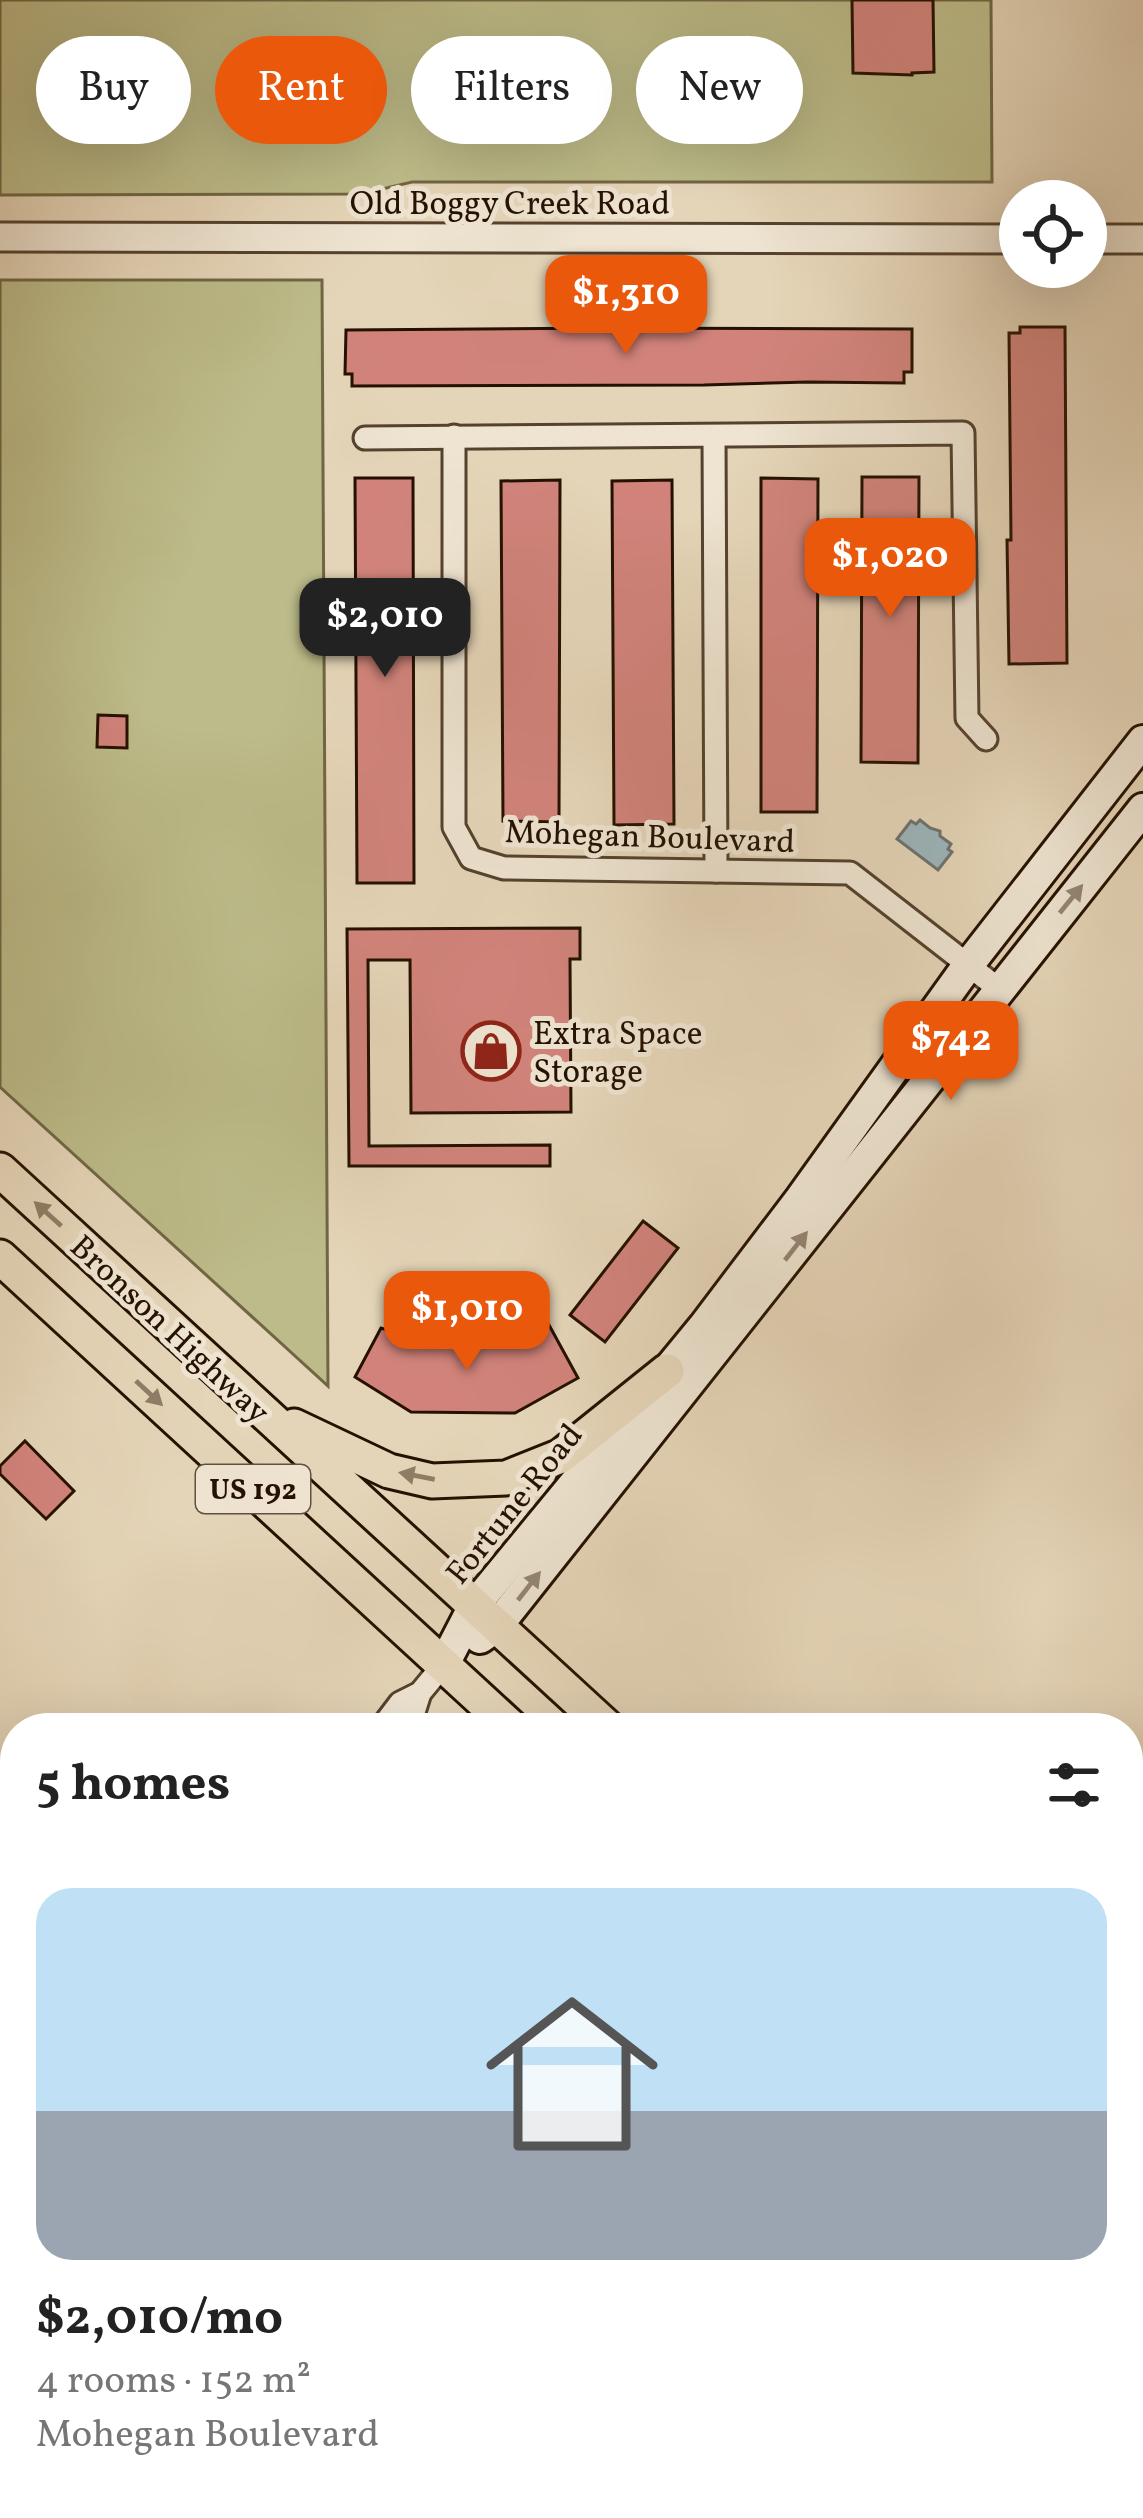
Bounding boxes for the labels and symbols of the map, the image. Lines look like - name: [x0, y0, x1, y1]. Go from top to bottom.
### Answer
- street label: Old Boggy Creek Road: [350, 183, 670, 229]
- pin: $1,310: [528, 255, 724, 357]
- pin: $1,020: [792, 518, 988, 620]
- pin: $2,010: [287, 578, 483, 680]
- street label: Mohegan Boulevard: [504, 811, 796, 867]
- one-way arrow: [1058, 884, 1083, 915]
- pin: $742: [880, 1001, 1022, 1103]
- place label: Extra Space Storage: [533, 1013, 702, 1097]
- shop icon: Extra Space Storage: [460, 1020, 522, 1082]
- one-way arrow: [33, 1201, 63, 1228]
- street label: Bronson Highway: [58, 1226, 279, 1436]
- one-way arrow: [783, 1231, 808, 1262]
- pin: $1,010: [369, 1271, 565, 1373]
- one-way arrow: [135, 1379, 164, 1407]
- street label: Fortune Road: [437, 1415, 595, 1596]
- road number: US 192: [196, 1465, 310, 1513]
- one-way arrow: [397, 1467, 435, 1485]
- one-way arrow: [516, 1570, 541, 1601]

